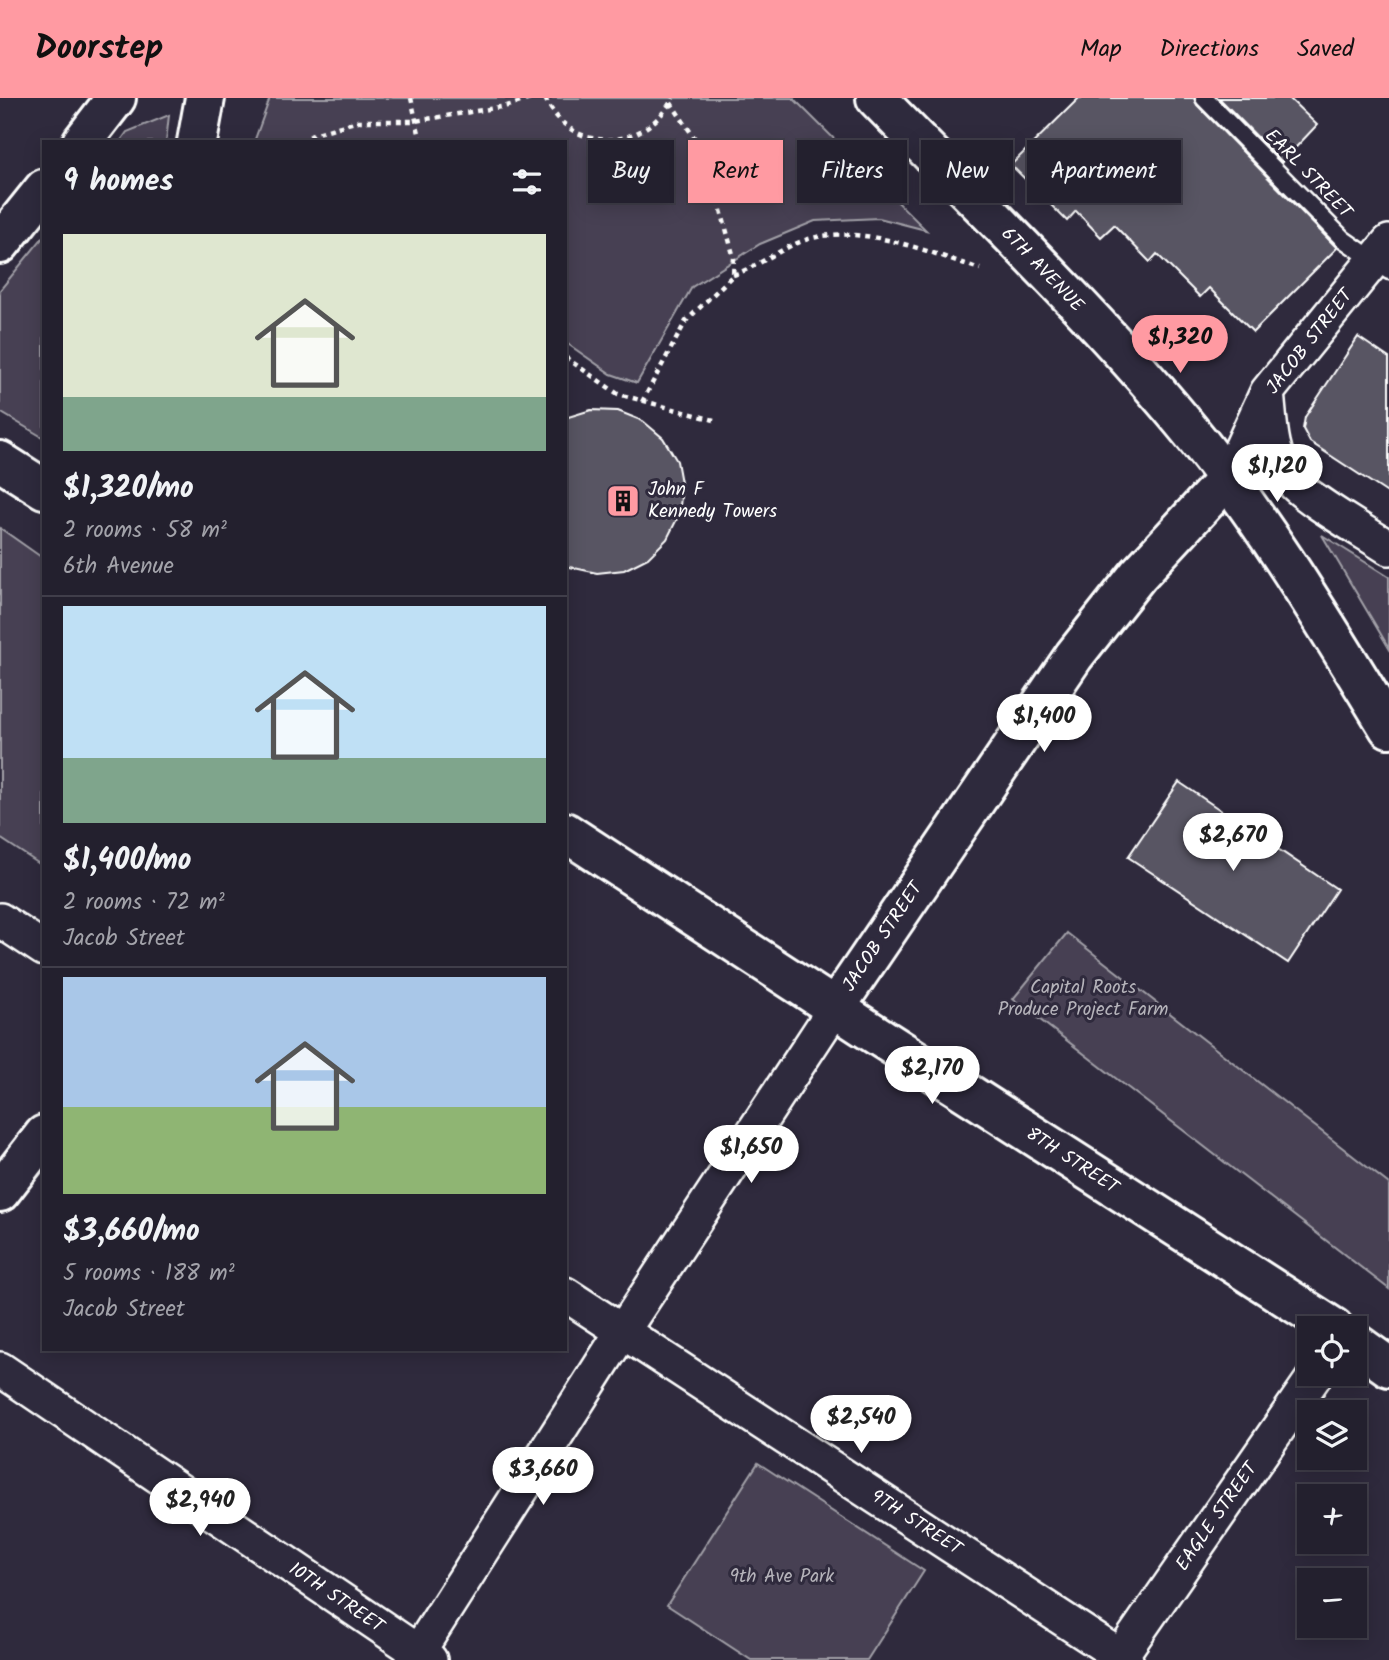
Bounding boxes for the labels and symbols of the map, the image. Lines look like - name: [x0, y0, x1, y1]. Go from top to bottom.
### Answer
- street label: EARL STREET: [1257, 122, 1360, 227]
- street label: 6TH AVENUE: [993, 220, 1091, 320]
- street label: JACOB STREET: [1259, 281, 1362, 401]
- pin: $1,320: [1123, 316, 1237, 375]
- pin: $1,120: [1220, 444, 1334, 504]
- place label: John F Kennedy Towers: [648, 475, 777, 527]
- building icon: John F Kennedy Towers: [604, 482, 642, 520]
- pin: $1,400: [987, 694, 1101, 754]
- pin: $2,670: [1176, 814, 1290, 873]
- street label: JACOB STREET: [835, 874, 932, 998]
- park label: Capital Roots Produce Project Farm: [998, 973, 1168, 1025]
- pin: $2,170: [875, 1046, 989, 1106]
- street label: 8TH STREET: [1020, 1120, 1126, 1203]
- pin: $1,650: [694, 1126, 808, 1185]
- pin: $2,540: [804, 1396, 918, 1455]
- pin: $3,660: [486, 1448, 600, 1507]
- street label: EAGLE STREET: [1168, 1455, 1267, 1578]
- pin: $2,940: [143, 1478, 257, 1538]
- street label: 9TH STREET: [864, 1482, 969, 1565]
- street label: 10TH STREET: [282, 1555, 391, 1642]
- park label: 9th Ave Park: [730, 1562, 834, 1592]

